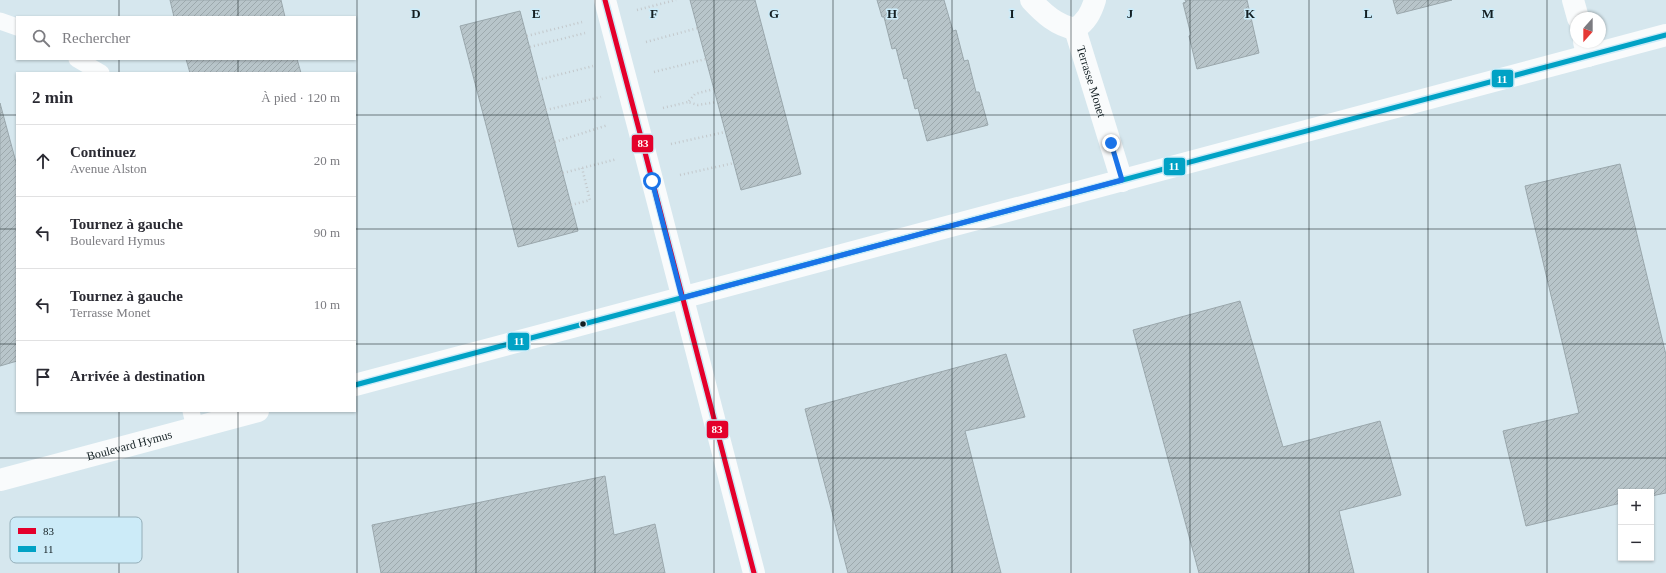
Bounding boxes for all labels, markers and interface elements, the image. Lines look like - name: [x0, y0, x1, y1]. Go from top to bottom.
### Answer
- text: D: [411, 6, 421, 21]
- text: E: [532, 6, 540, 21]
- text: F: [650, 6, 658, 21]
- text: G: [769, 6, 779, 21]
- text: H: [887, 6, 897, 21]
- text: I: [1009, 6, 1015, 21]
- text: J: [1127, 6, 1134, 21]
- text: K: [1245, 6, 1256, 21]
- text: L: [1364, 6, 1373, 21]
- text: M: [1482, 6, 1494, 21]
- north arrow: [1570, 12, 1606, 48]
- search box: [16, 16, 356, 60]
- icon: search: [30, 27, 52, 49]
- text: Rechercher: [62, 30, 130, 46]
- street label: Terrasse Monet: [1074, 44, 1109, 120]
- line badge: 11: [1491, 69, 1514, 88]
- text: 11: [1497, 73, 1507, 85]
- text: 2 min: [32, 88, 73, 107]
- text: À pied · 120 m: [261, 90, 340, 105]
- line badge: 83: [631, 134, 654, 153]
- route end: [1102, 134, 1120, 152]
- text: 83: [638, 137, 649, 149]
- text: Continuez: [70, 144, 136, 160]
- icon: ahead: [32, 150, 54, 172]
- text: 20 m: [314, 153, 340, 168]
- line badge: 11: [1163, 157, 1186, 176]
- text: 11: [1169, 160, 1179, 172]
- text: Avenue Alston: [70, 161, 147, 176]
- route start: [643, 172, 661, 190]
- text: Tournez à gauche: [70, 216, 183, 232]
- icon: left: [32, 222, 54, 244]
- text: 90 m: [314, 225, 340, 240]
- text: Boulevard Hymus: [70, 233, 165, 248]
- text: Tournez à gauche: [70, 288, 183, 304]
- icon: left: [32, 294, 54, 316]
- text: 10 m: [314, 297, 340, 312]
- text: Terrasse Monet: [70, 305, 150, 320]
- unlabelled marker: [578, 319, 588, 329]
- line badge: 11: [507, 332, 530, 351]
- text: 11: [514, 335, 524, 347]
- icon: arrive: [32, 366, 54, 388]
- text: Arrivée à destination: [70, 368, 205, 384]
- line badge: 83: [706, 420, 729, 439]
- text: 83: [712, 423, 723, 435]
- street label: Boulevard Hymus: [85, 427, 174, 463]
- map controls: [1618, 489, 1654, 561]
- button: +: [1618, 489, 1654, 525]
- legend: [10, 517, 142, 563]
- text: 83: [43, 525, 55, 537]
- button: −: [1618, 525, 1654, 561]
- text: 11: [43, 543, 54, 555]

